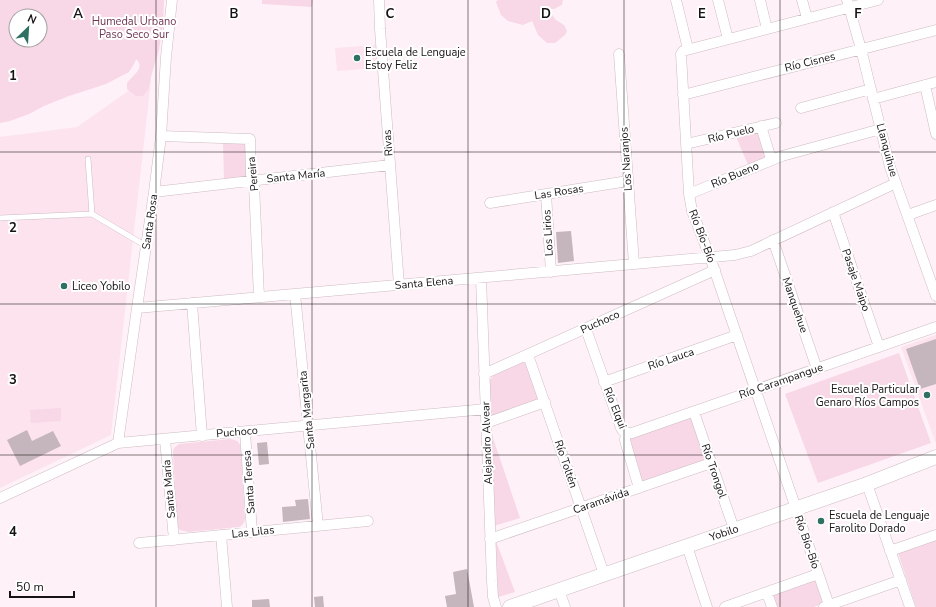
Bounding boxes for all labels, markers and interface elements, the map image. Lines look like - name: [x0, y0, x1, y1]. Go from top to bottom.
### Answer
- text: A: [73, 5, 83, 23]
- text: B: [230, 5, 239, 23]
- text: C: [386, 5, 395, 23]
- text: D: [541, 5, 551, 23]
- text: E: [698, 5, 706, 23]
- text: F: [854, 5, 862, 23]
- north arrow: [8, 8, 48, 48]
- text: N: [25, 11, 39, 28]
- park label: Humedal Urbano Paso Seco Sur: [92, 14, 176, 42]
- place label: Escuela de Lenguaje Estoy Feliz: [365, 45, 466, 73]
- street label: Río Cisnes: [783, 48, 837, 76]
- marker: Escuela de Lenguaje Estoy Feliz: [352, 53, 362, 63]
- text: 1: [9, 67, 17, 85]
- street label: Río Puelo: [706, 121, 756, 147]
- street label: Llanquihue: [873, 122, 901, 179]
- street label: Los Naranjos: [616, 127, 636, 191]
- street label: Rivas: [380, 129, 396, 157]
- street label: Pereira: [244, 156, 262, 192]
- street label: Río Bueno: [709, 158, 761, 192]
- street label: Santa María: [266, 165, 326, 187]
- street label: Las Rosas: [533, 181, 585, 203]
- street label: Santa Rosa: [139, 193, 161, 251]
- street label: Río Bío-Bío: [685, 207, 719, 265]
- street label: Los Lirios: [539, 209, 557, 257]
- text: 2: [9, 219, 17, 237]
- street label: Pasaje Maipo: [838, 247, 874, 313]
- street label: Santa Elena: [394, 273, 454, 293]
- street label: Manquehue: [778, 275, 812, 335]
- place label: Liceo Yobilo: [72, 279, 130, 294]
- marker: Liceo Yobilo: [59, 281, 69, 291]
- street label: Puchoco: [578, 307, 622, 337]
- street label: Río Lauca: [646, 344, 696, 374]
- street label: Río Carampangue: [737, 360, 825, 402]
- street label: Santa Margarita: [295, 370, 319, 450]
- text: 3: [9, 371, 17, 389]
- place label: Escuela Particular Genaro Ríos Campos: [816, 382, 919, 410]
- street label: Río Elqui: [600, 385, 630, 431]
- marker: Escuela Particular Genaro Ríos Campos: [922, 390, 932, 400]
- street label: Alejandro Alvear: [478, 401, 496, 485]
- street label: Puchoco: [216, 423, 258, 441]
- street label: Río Toltén: [551, 438, 581, 490]
- street label: Río Trongol: [698, 442, 731, 501]
- street label: Santa Teresa: [239, 449, 259, 514]
- street label: Santa María: [159, 459, 179, 519]
- street label: Caramávida: [571, 484, 631, 518]
- place label: Escuela de Lenguaje Farolito Dorado: [829, 508, 930, 536]
- street label: Río Bío-Bío: [791, 513, 823, 571]
- marker: Escuela de Lenguaje Farolito Dorado: [816, 516, 826, 526]
- street label: Yobilo: [706, 521, 741, 545]
- street label: Las Lilas: [231, 522, 275, 542]
- text: 4: [9, 523, 17, 541]
- scale bar: [10, 573, 74, 599]
- text: 50 m: [16, 579, 44, 595]

